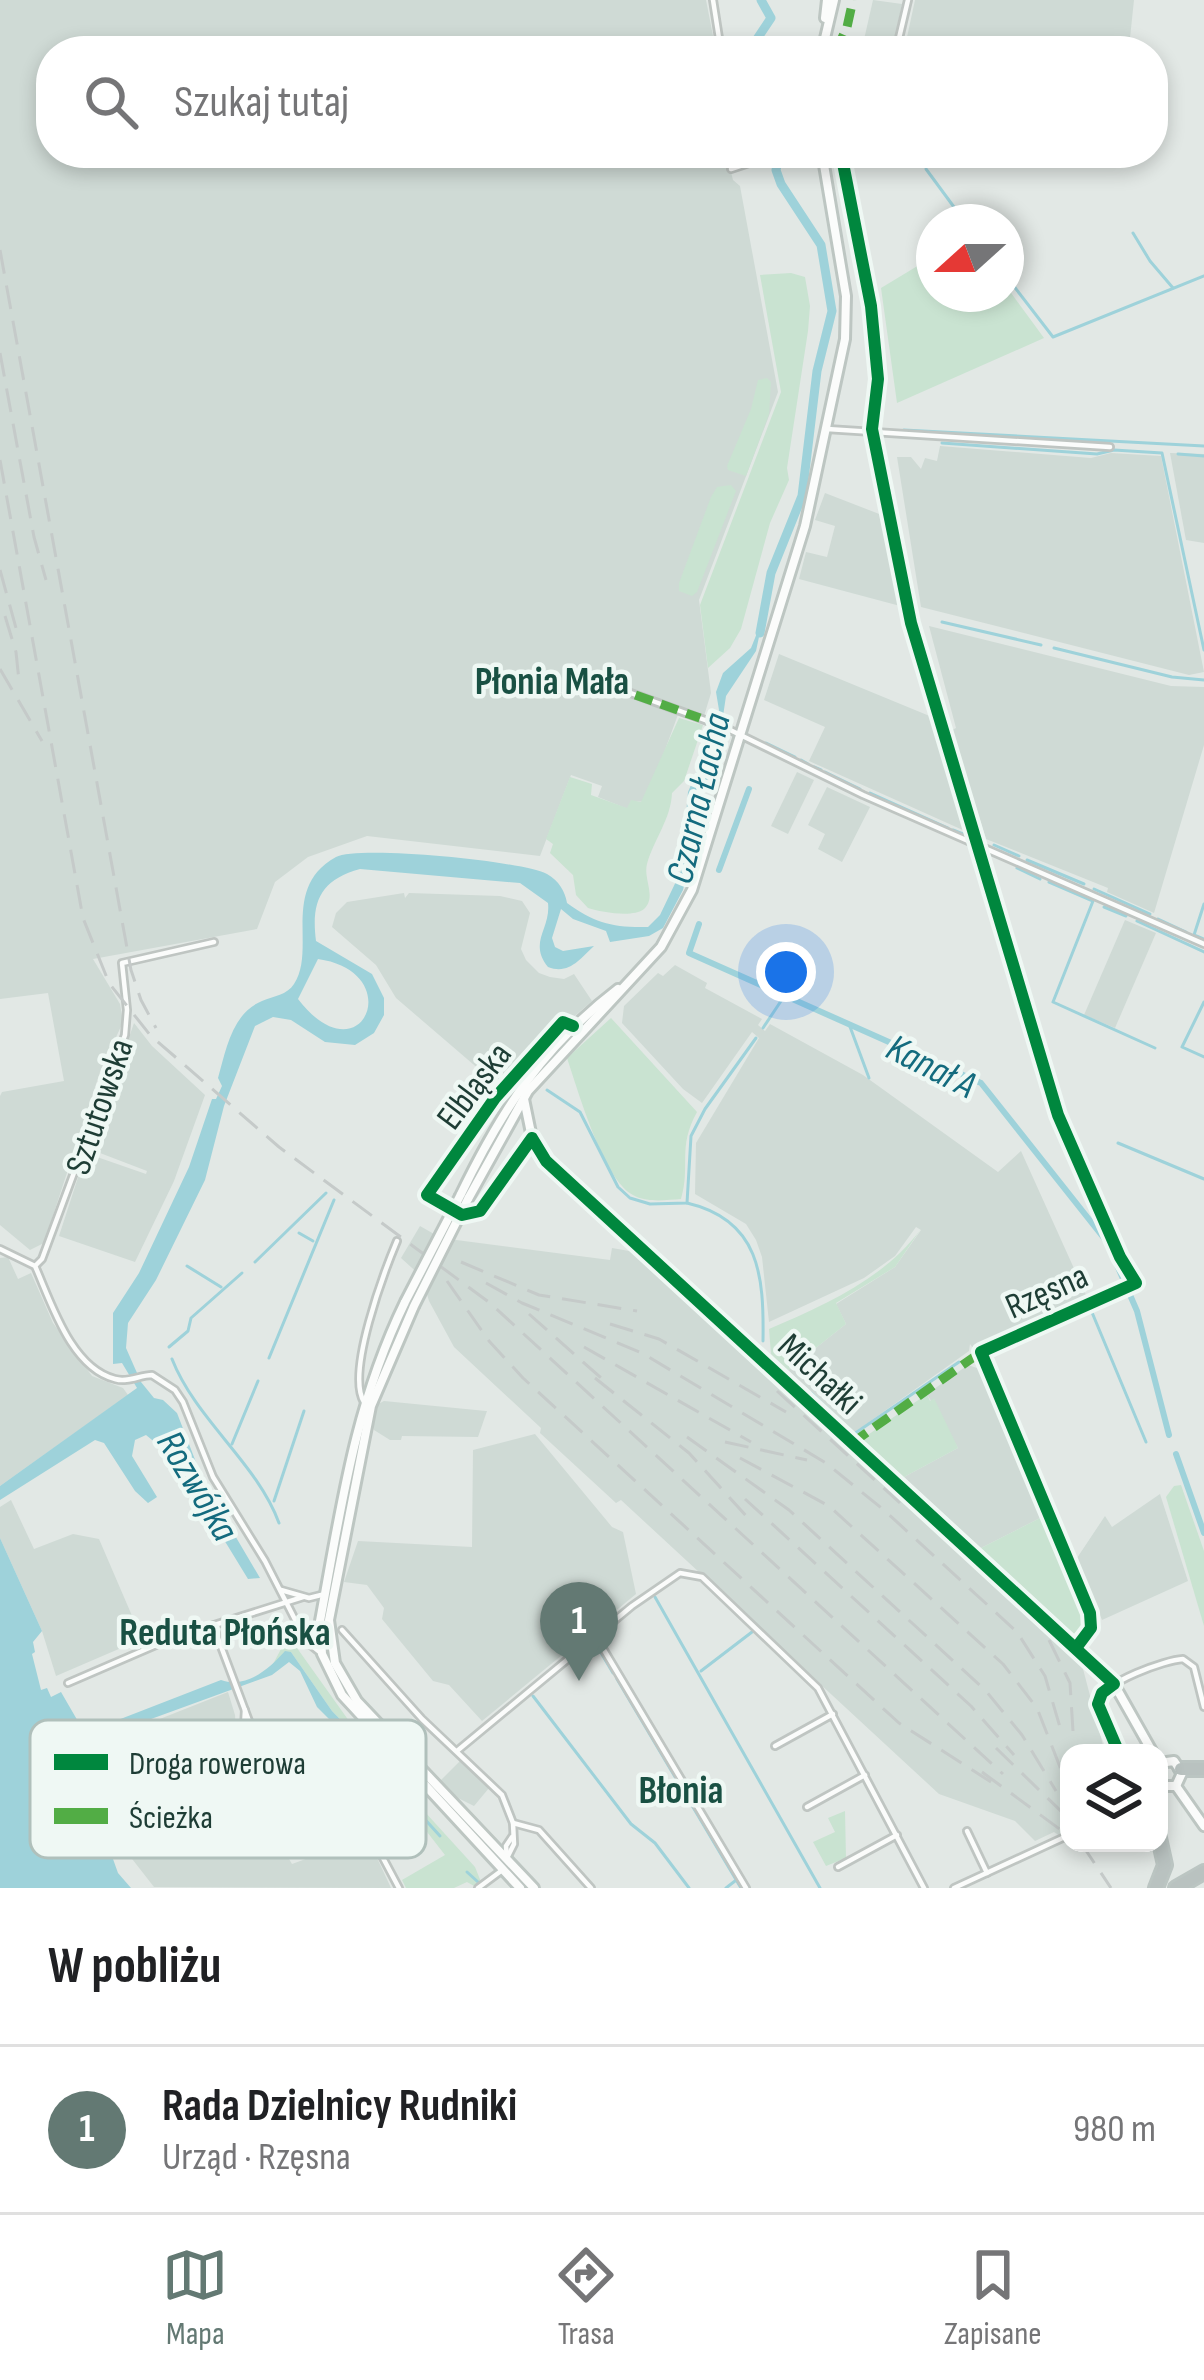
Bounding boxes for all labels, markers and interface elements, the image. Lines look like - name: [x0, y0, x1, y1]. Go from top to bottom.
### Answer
- search box: [36, 36, 1168, 168]
- icon: search: [78, 69, 144, 135]
- text: Szukaj tutaj: [174, 75, 349, 130]
- north arrow: [916, 204, 1024, 312]
- district label: Płonia Mała: [475, 659, 629, 706]
- water label: Czarna Łacha: [657, 708, 742, 888]
- your location: [756, 942, 816, 1002]
- water label: Kanał A: [878, 1025, 983, 1110]
- street label: Sztutowska: [57, 1033, 144, 1180]
- street label: Elbląska: [428, 1035, 522, 1138]
- street label: Rzęsna: [999, 1255, 1095, 1329]
- street label: Michałki: [768, 1325, 870, 1424]
- water label: Rozwójka: [146, 1423, 248, 1550]
- pin: 1: [540, 1582, 618, 1681]
- district label: Reduta Płońska: [119, 1610, 331, 1657]
- legend: [30, 1720, 426, 1858]
- text: Droga rowerowa: [129, 1744, 306, 1784]
- map controls: [1060, 1744, 1168, 1852]
- button: layers: [1060, 1744, 1168, 1852]
- district label: Błonia: [639, 1768, 723, 1815]
- text: Ścieżka: [129, 1798, 213, 1838]
- text: W pobliżu: [48, 1936, 221, 1997]
- text: Rada Dzielnicy Rudniki: [162, 2079, 517, 2134]
- text: 1: [79, 2106, 95, 2153]
- text: 980 m: [1073, 2106, 1156, 2153]
- text: Urząd · Rzęsna: [162, 2134, 351, 2181]
- tab: Mapa: [162, 2242, 228, 2354]
- tab: Trasa: [553, 2242, 619, 2354]
- tab: Zapisane: [944, 2242, 1042, 2354]

